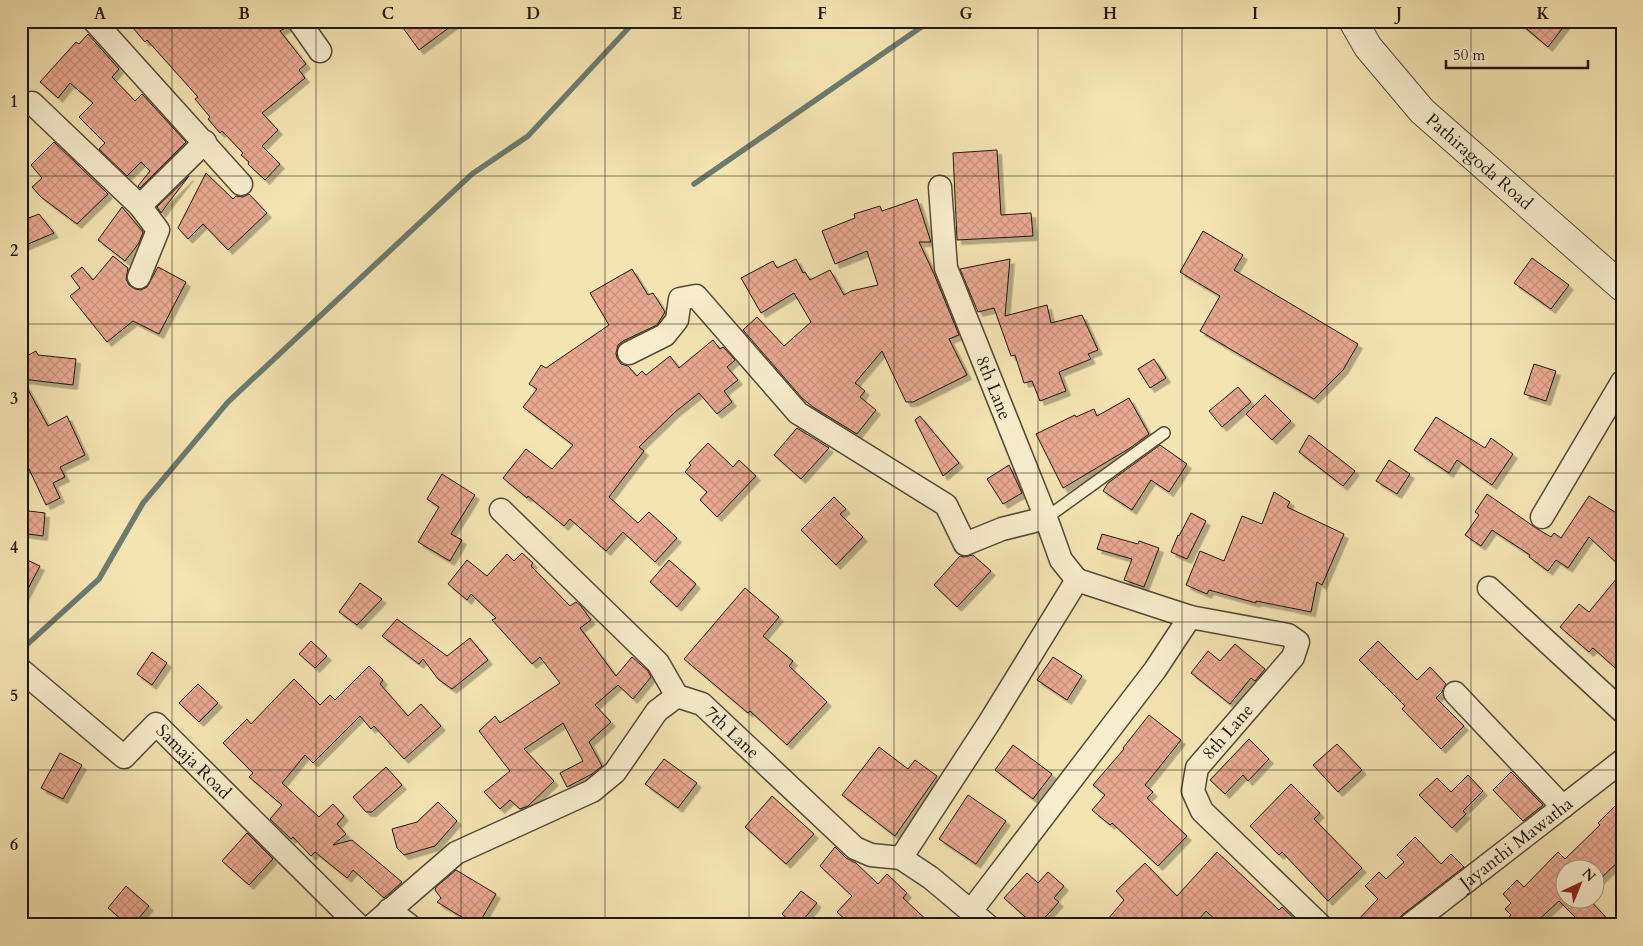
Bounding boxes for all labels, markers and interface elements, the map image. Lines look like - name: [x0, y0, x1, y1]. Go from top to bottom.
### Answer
- text: A: [94, 3, 106, 25]
- text: B: [238, 3, 250, 25]
- text: C: [382, 3, 394, 25]
- text: D: [526, 3, 540, 25]
- text: E: [672, 3, 682, 25]
- text: F: [817, 3, 827, 25]
- text: G: [959, 3, 973, 25]
- text: H: [1103, 3, 1117, 25]
- text: I: [1252, 3, 1258, 25]
- text: J: [1394, 3, 1402, 25]
- text: K: [1537, 3, 1550, 25]
- scale bar: [1446, 38, 1588, 70]
- text: 50 m: [1453, 45, 1485, 65]
- text: 1: [10, 91, 18, 113]
- street label: Pathiragoda Road: [1420, 107, 1539, 216]
- text: 2: [10, 240, 18, 262]
- street label: 8th Lane: [970, 352, 1018, 423]
- text: 3: [10, 388, 18, 410]
- text: 4: [10, 537, 18, 559]
- text: 5: [10, 685, 18, 707]
- street label: 8th Lane: [1197, 699, 1259, 765]
- street label: 7th Lane: [699, 700, 765, 764]
- street label: Samaja Road: [150, 718, 237, 805]
- street label: Jayanthi Mawatha: [1452, 791, 1578, 897]
- text: 6: [10, 834, 18, 856]
- north arrow: [1556, 858, 1606, 908]
- text: N: [1578, 864, 1600, 886]

